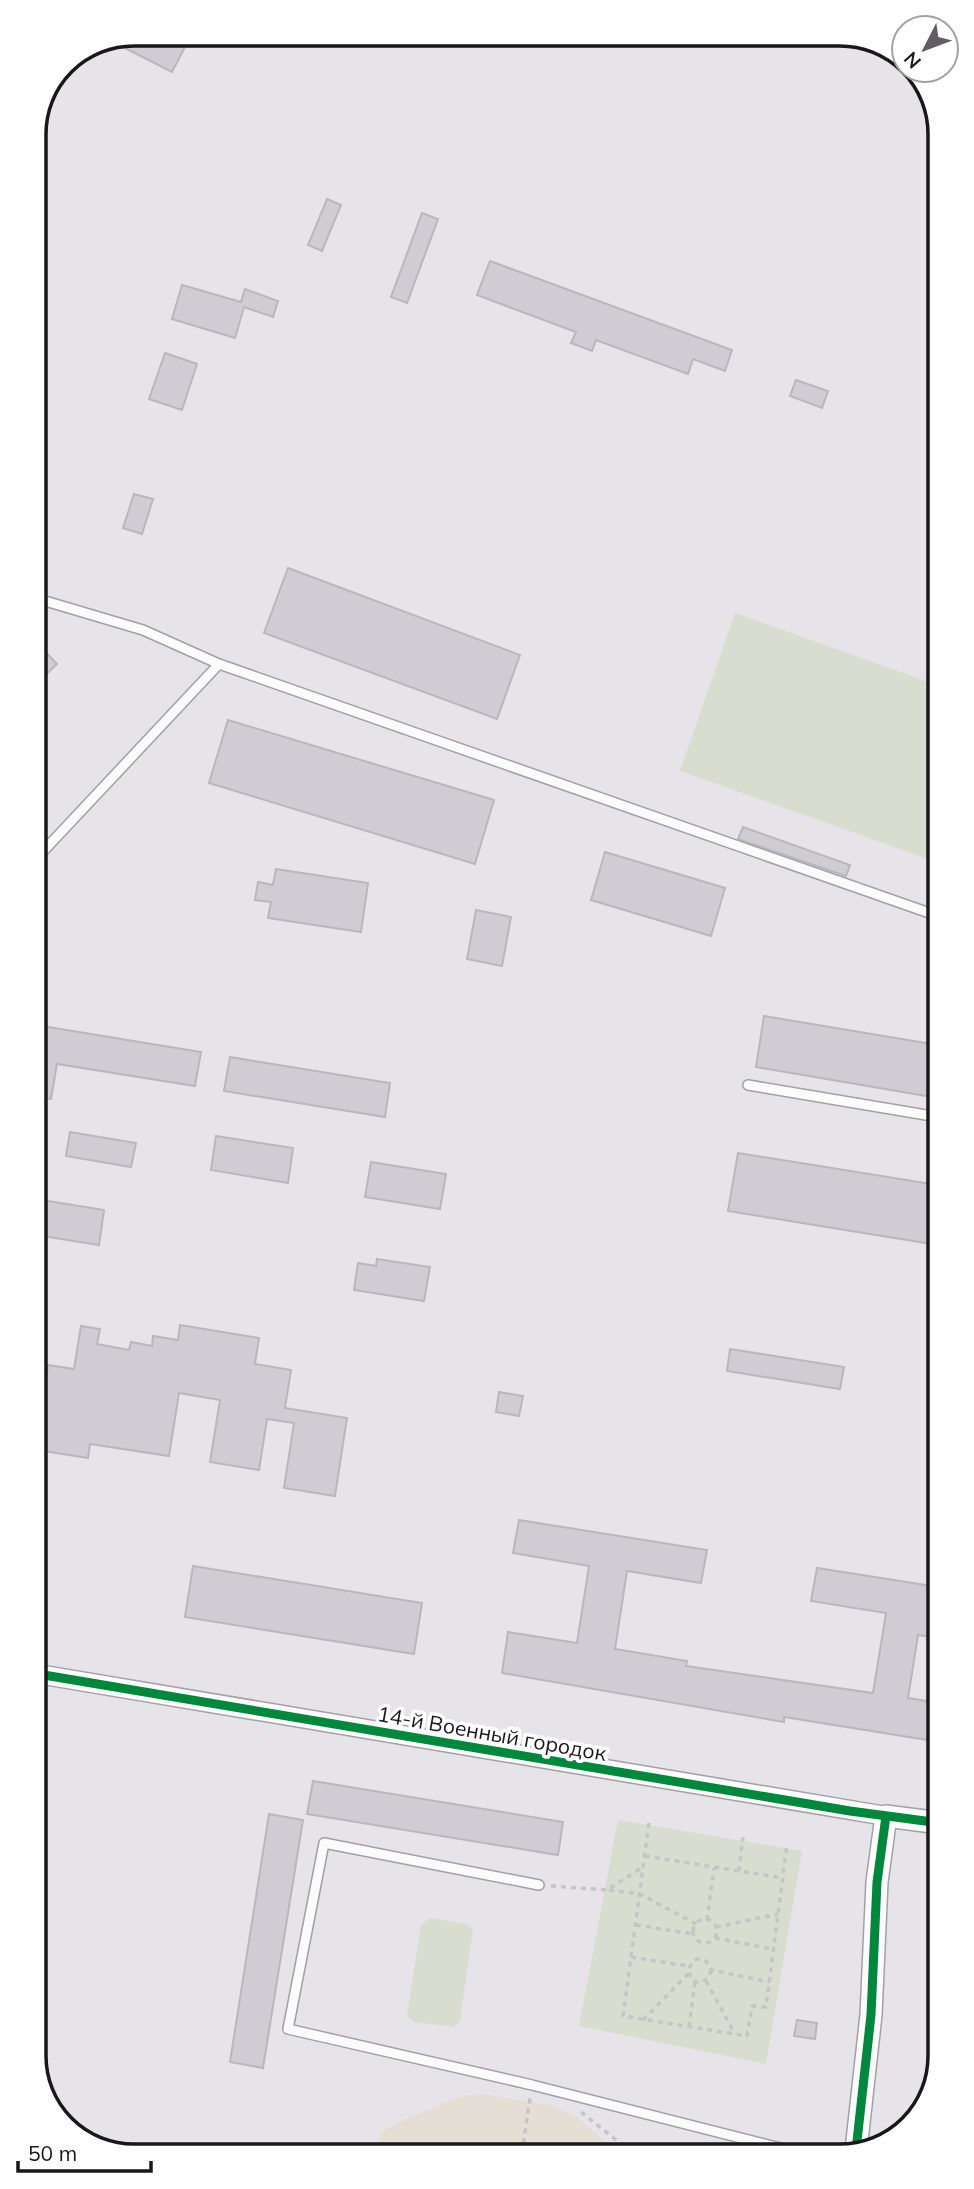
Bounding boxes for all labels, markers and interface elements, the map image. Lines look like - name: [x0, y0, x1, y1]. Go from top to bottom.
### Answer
- north arrow: [890, 14, 960, 84]
- text: N: [899, 47, 926, 74]
- street label: 14-й Военный городок: [376, 1700, 609, 1766]
- scale bar: [18, 2130, 150, 2174]
- text: 50 m: [28, 2140, 77, 2166]

